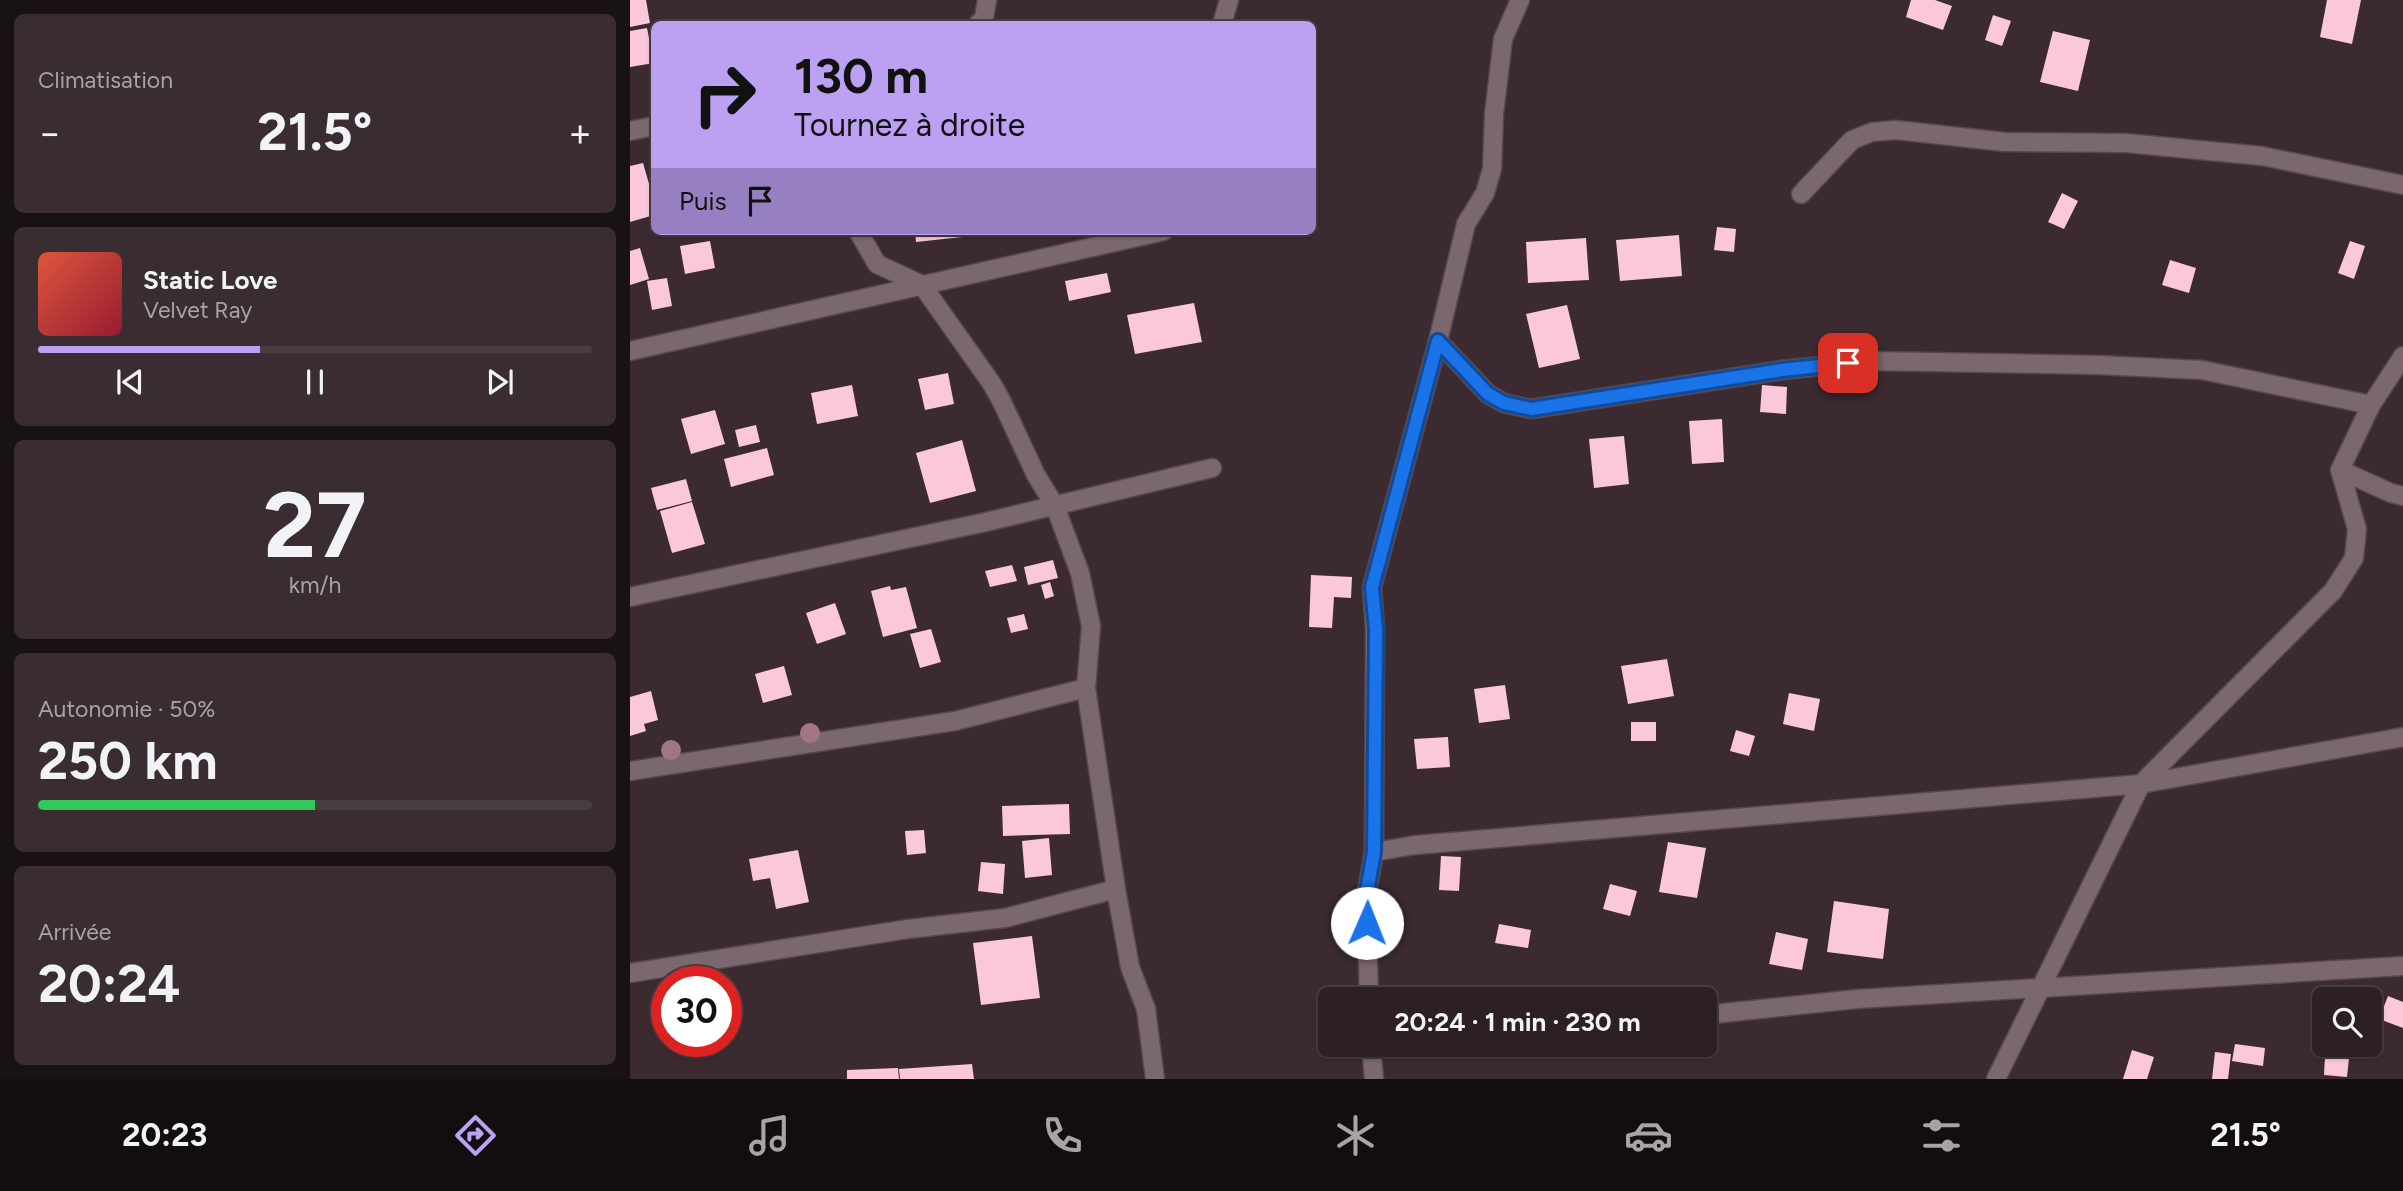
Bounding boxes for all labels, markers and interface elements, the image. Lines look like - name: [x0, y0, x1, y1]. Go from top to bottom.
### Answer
- text: 130 m: [794, 46, 928, 105]
- icon: right: [679, 49, 770, 140]
- text: Climatisation: [38, 66, 173, 94]
- text: 21.5°: [258, 101, 372, 163]
- text: Tournez à droite: [794, 106, 1025, 144]
- text: −: [38, 110, 62, 156]
- text: +: [568, 110, 592, 156]
- icon: arrive: [741, 182, 779, 220]
- text: Puis: [679, 185, 727, 217]
- text: Static Love: [143, 264, 277, 296]
- text: Velvet Ray: [143, 296, 252, 324]
- pin: [1818, 333, 1878, 393]
- icon: arrive: [1829, 344, 1867, 382]
- icon: previous: [111, 363, 149, 401]
- icon: pause: [296, 363, 334, 401]
- icon: next: [481, 363, 519, 401]
- text: 27: [263, 471, 367, 580]
- text: km/h: [289, 571, 341, 599]
- text: Autonomie · 50%: [38, 695, 215, 723]
- text: 250 km: [38, 730, 218, 792]
- position arrow: [1330, 886, 1404, 960]
- text: Arrivée: [38, 918, 111, 946]
- text: 20:24: [38, 953, 180, 1015]
- speed limit sign: 30: [651, 966, 742, 1057]
- map controls: [2312, 987, 2382, 1057]
- button: search: [2312, 987, 2382, 1057]
- text: 20:24 · 1 min · 230 m: [1394, 1006, 1641, 1038]
- icon: directions: [451, 1111, 500, 1160]
- icon: music: [745, 1111, 794, 1160]
- icon: phone: [1038, 1111, 1087, 1160]
- icon: climate: [1331, 1111, 1380, 1160]
- icon: car: [1624, 1111, 1673, 1160]
- icon: filters: [1917, 1111, 1966, 1160]
- text: 20:23: [122, 1116, 207, 1154]
- text: 21.5°: [2210, 1116, 2281, 1154]

